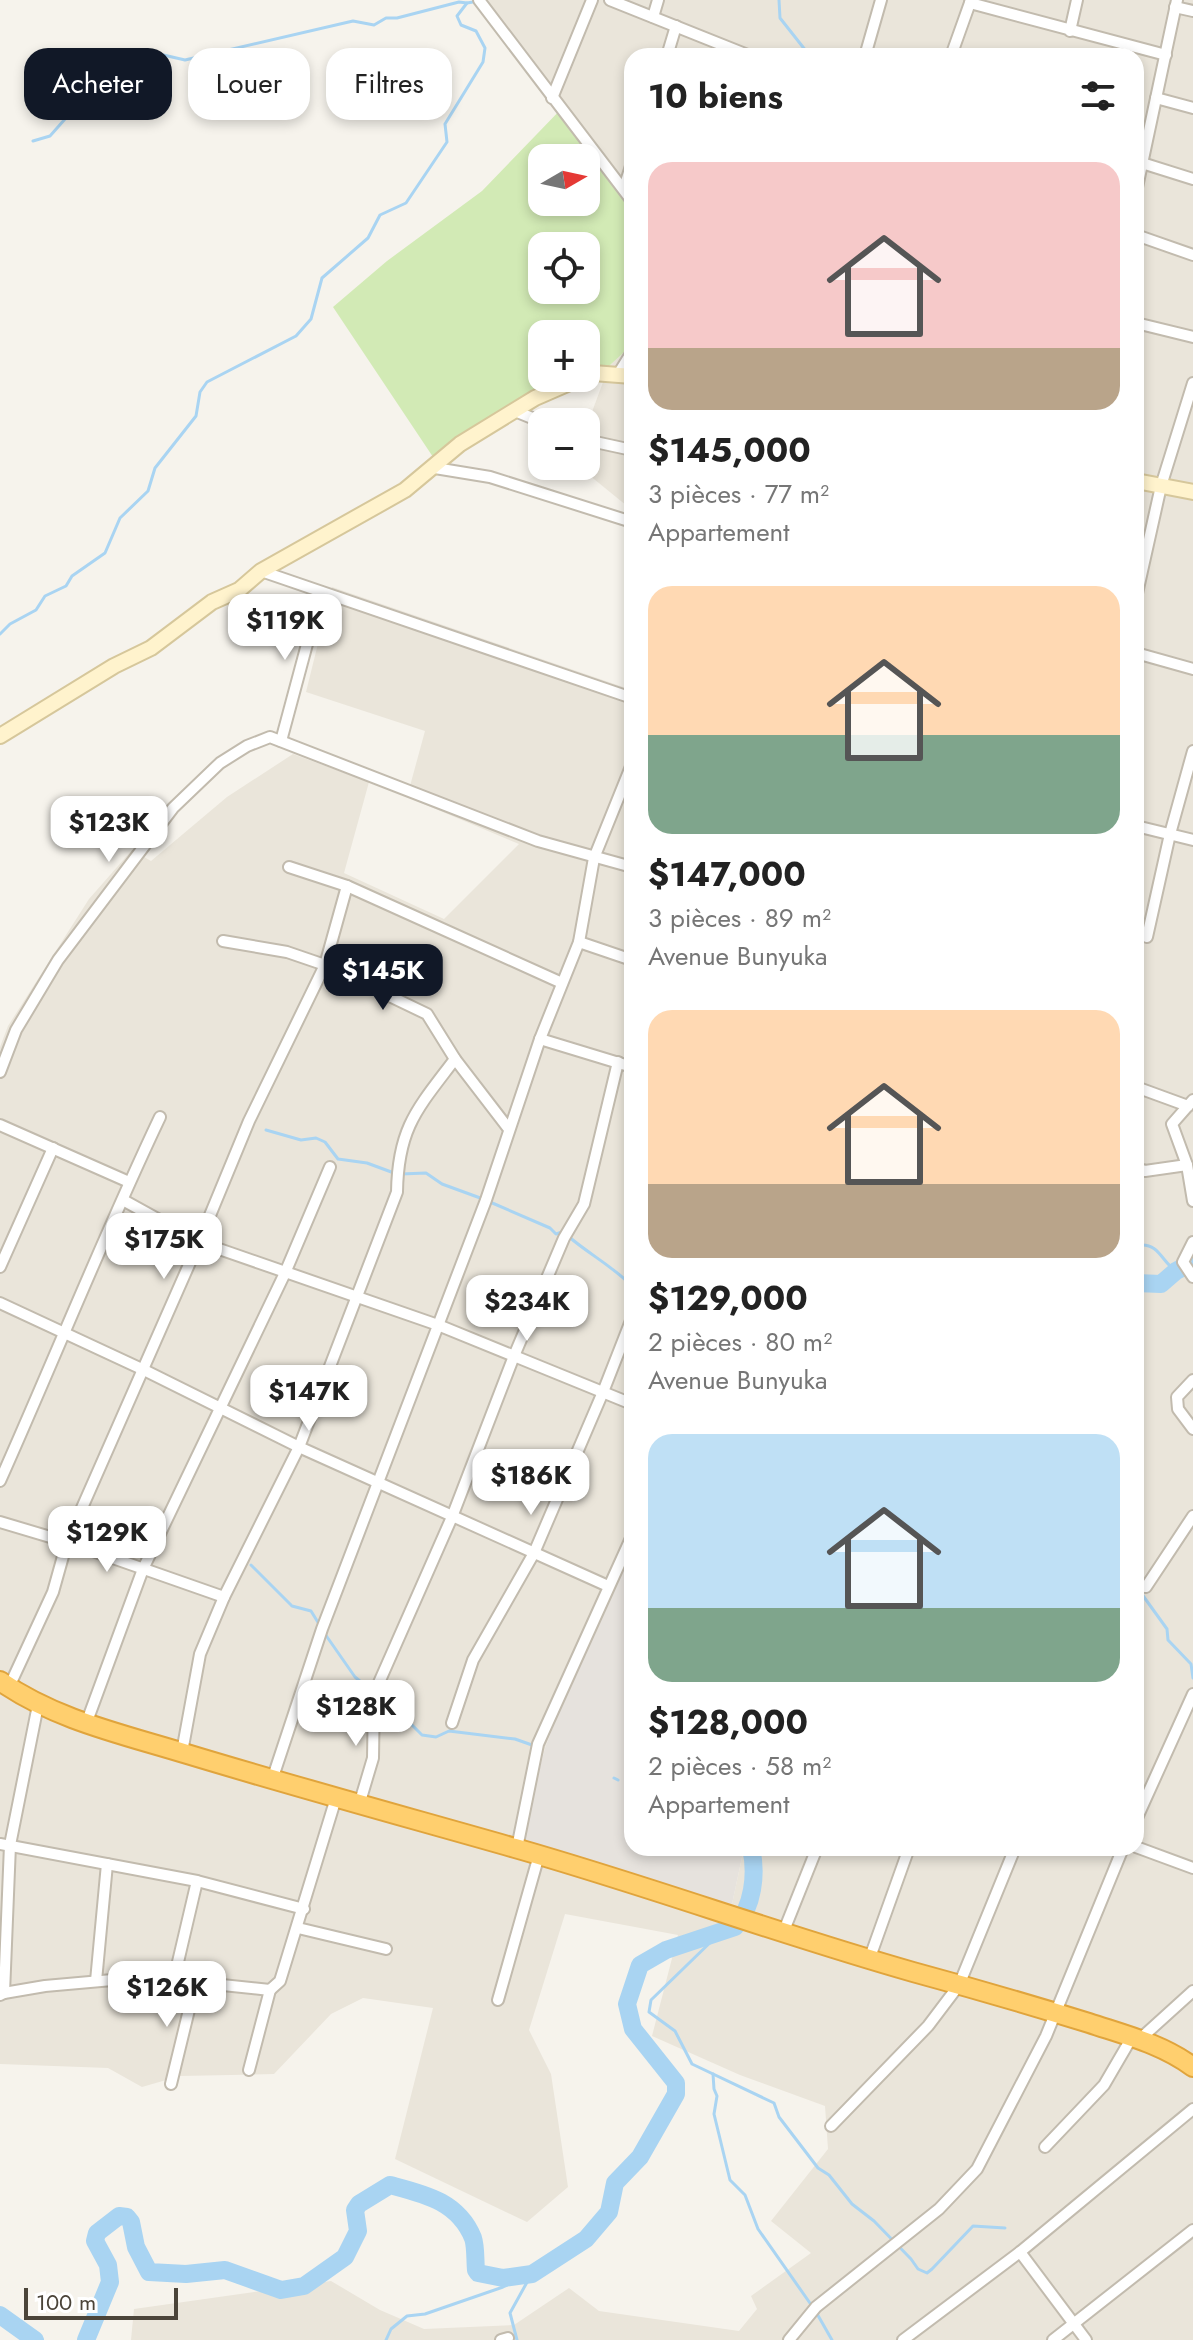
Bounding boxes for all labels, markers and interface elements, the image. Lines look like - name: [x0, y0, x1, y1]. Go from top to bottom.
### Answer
- chip: Acheter: [24, 48, 172, 120]
- chip: Louer: [188, 48, 310, 120]
- chip: Filtres: [326, 48, 452, 120]
- text: 10 biens: [648, 72, 783, 121]
- icon: filters: [1076, 74, 1120, 118]
- north arrow: [528, 144, 600, 216]
- map controls: [528, 144, 600, 480]
- icon: home: [812, 214, 956, 358]
- button: locate: [528, 232, 600, 304]
- button: +: [528, 320, 600, 392]
- button: −: [528, 408, 600, 480]
- text: $145,000: [648, 426, 811, 475]
- text: 3 pièces · 77 m²: [648, 475, 829, 513]
- text: Appartement: [648, 513, 789, 551]
- pin: $119K: [229, 594, 341, 662]
- text: $119K: [246, 601, 324, 639]
- icon: home: [812, 638, 956, 782]
- pin: $123K: [53, 796, 165, 864]
- text: $123K: [69, 803, 149, 841]
- text: $147,000: [648, 850, 806, 899]
- text: 3 pièces · 89 m²: [648, 899, 831, 937]
- text: Avenue Bunyuka: [648, 937, 828, 975]
- pin: $145K: [327, 944, 439, 1012]
- text: $145K: [342, 951, 424, 989]
- icon: home: [812, 1062, 956, 1206]
- pin: $175K: [108, 1213, 220, 1281]
- text: $175K: [124, 1220, 204, 1258]
- text: $129,000: [648, 1274, 808, 1323]
- pin: $234K: [471, 1275, 583, 1343]
- text: $234K: [484, 1282, 570, 1320]
- text: 2 pièces · 80 m²: [648, 1323, 832, 1361]
- text: Avenue Bunyuka: [648, 1361, 828, 1399]
- pin: $147K: [253, 1365, 365, 1433]
- text: $147K: [268, 1372, 350, 1410]
- pin: $186K: [475, 1449, 587, 1517]
- text: $186K: [490, 1456, 572, 1494]
- icon: home: [812, 1486, 956, 1630]
- pin: $129K: [51, 1506, 163, 1574]
- text: $129K: [66, 1513, 148, 1551]
- pin: $128K: [300, 1680, 412, 1748]
- text: $128K: [316, 1687, 396, 1725]
- text: $128,000: [648, 1698, 808, 1747]
- text: 2 pièces · 58 m²: [648, 1747, 831, 1785]
- text: Appartement: [648, 1785, 789, 1823]
- pin: $126K: [111, 1961, 223, 2029]
- text: $126K: [126, 1968, 208, 2006]
- scale bar: [24, 2284, 178, 2320]
- text: 100 m: [36, 2286, 96, 2318]

